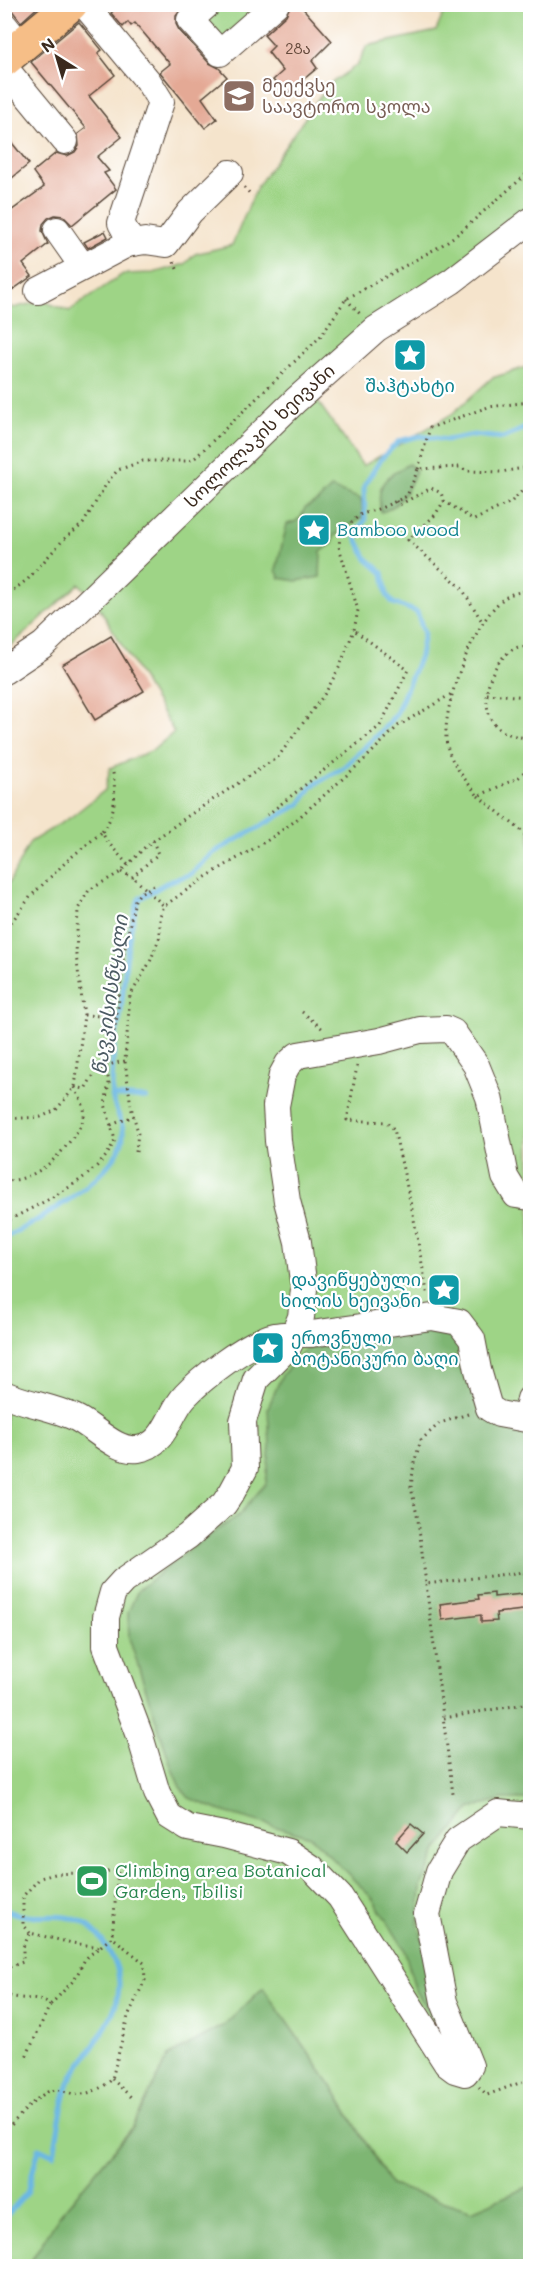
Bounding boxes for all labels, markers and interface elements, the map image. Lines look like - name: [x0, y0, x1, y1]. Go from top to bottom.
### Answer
- north arrow: [27, 27, 87, 87]
- text: N: [36, 33, 59, 57]
- house number: 28ა: [285, 38, 311, 58]
- place label: მეექვსე საავტორო სკოლა: [262, 73, 431, 118]
- school or university icon: მეექვსე საავტორო სკოლა: [221, 78, 257, 114]
- place icon: შაჰტახტი: [392, 337, 428, 373]
- street label: სოლოლაკის ხეივანი: [179, 358, 339, 513]
- place label: შაჰტახტი: [365, 373, 455, 397]
- place icon: Bamboo wood: [296, 512, 332, 548]
- place label: Bamboo wood: [337, 517, 459, 541]
- water label: წავკისისწყალი: [85, 912, 133, 1076]
- place label: დავიწყებული ხილის ხეივანი: [281, 1267, 421, 1312]
- place icon: დავიწყებული ხილის ხეივანი: [426, 1272, 462, 1308]
- place label: ეროვნული ბოტანიკური ბაღი: [291, 1325, 459, 1370]
- place icon: ეროვნული ბოტანიკური ბაღი: [250, 1330, 286, 1366]
- place label: Climbing area Botanical Garden, Tbilisi: [115, 1858, 327, 1903]
- sports icon: Climbing area Botanical Garden, Tbilisi: [74, 1863, 110, 1899]

